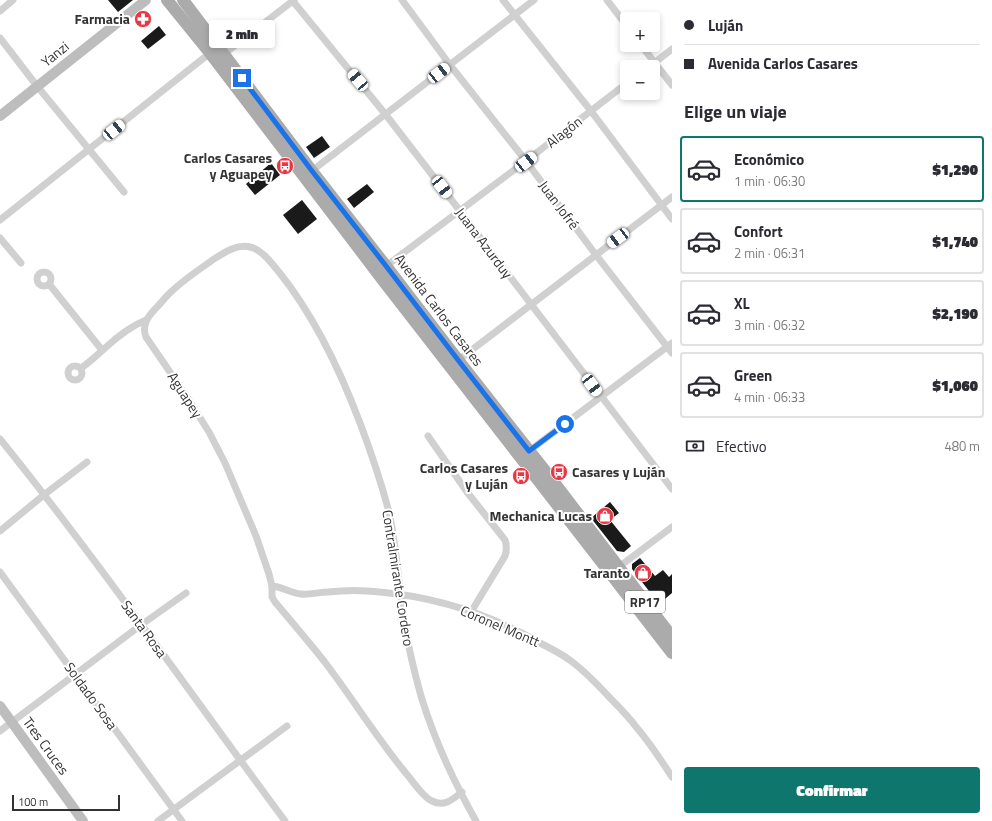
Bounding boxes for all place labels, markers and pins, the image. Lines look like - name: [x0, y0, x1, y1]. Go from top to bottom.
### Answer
- place label: Farmacia: [75, 8, 130, 29]
- pharmacy icon: Farmacia: [133, 9, 153, 29]
- place label: Carlos Casares y Aguapey: [184, 147, 272, 184]
- bus stop icon: Carlos Casares y Aguapey: [275, 156, 295, 176]
- place label: Carlos Casares y Luján: [420, 457, 508, 494]
- place label: Casares y Luján: [572, 461, 666, 482]
- bus stop icon: Casares y Luján: [549, 462, 569, 482]
- bus stop icon: Carlos Casares y Luján: [511, 466, 531, 486]
- place label: Mechanica Lucas: [490, 505, 592, 526]
- shop icon: Mechanica Lucas: [595, 506, 615, 526]
- place label: Taranto: [584, 562, 630, 583]
- shop icon: Taranto: [633, 563, 653, 583]

